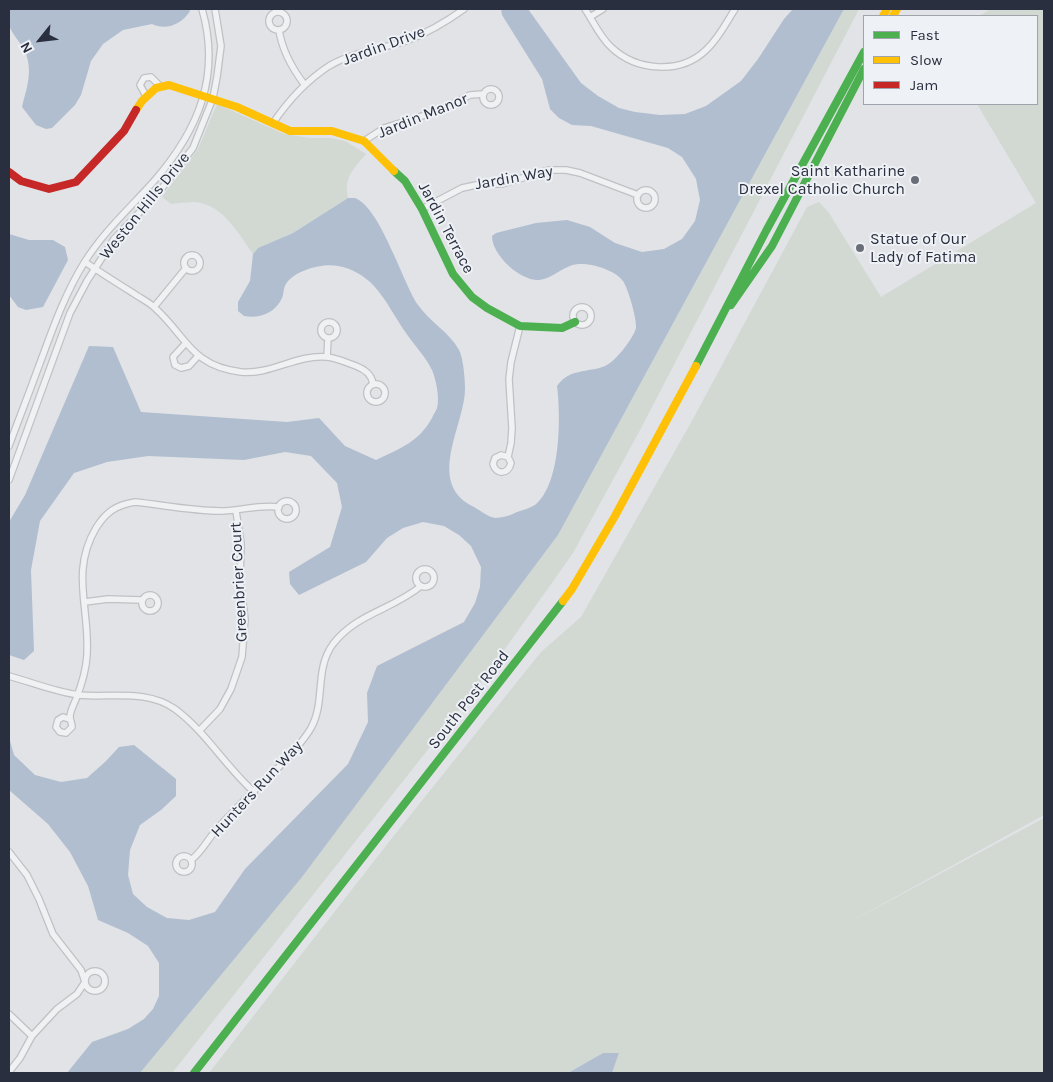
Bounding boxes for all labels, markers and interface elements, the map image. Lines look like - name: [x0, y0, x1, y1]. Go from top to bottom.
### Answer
- north arrow: [15, 15, 65, 65]
- legend: [863, 15, 1038, 105]
- street label: Jardin Drive: [340, 22, 428, 70]
- text: Fast: [910, 26, 939, 44]
- text: N: [17, 39, 36, 56]
- text: Slow: [910, 51, 942, 69]
- text: Jam: [910, 76, 938, 94]
- street label: Jardin Manor: [375, 89, 471, 143]
- street label: Weston Hills Drive: [96, 148, 194, 264]
- place label: Saint Katharine Drexel Catholic Church: [739, 161, 905, 199]
- street label: Jardin Way: [474, 162, 554, 194]
- marker: Saint Katharine Drexel Catholic Church: [909, 174, 921, 186]
- street label: Jardin Terrace: [414, 179, 478, 277]
- place label: Statue of Our Lady of Fatima: [870, 229, 976, 267]
- marker: Statue of Our Lady of Fatima: [854, 242, 866, 254]
- street label: Greenbrier Court: [226, 522, 252, 642]
- street label: South Post Road: [424, 647, 514, 753]
- street label: Hunters Run Way: [207, 737, 307, 841]

